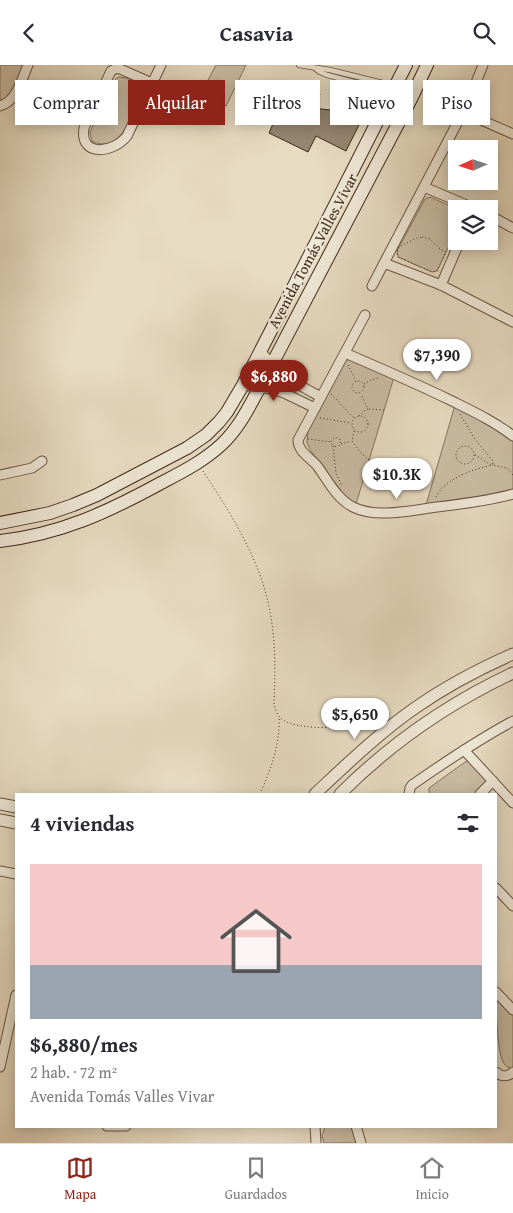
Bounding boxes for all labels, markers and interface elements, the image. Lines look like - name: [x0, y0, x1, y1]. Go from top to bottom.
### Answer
- text: Casavia: [220, 17, 293, 49]
- icon: back: [15, 19, 43, 47]
- icon: search: [470, 19, 498, 47]
- chip: Comprar: [15, 80, 118, 125]
- chip: Alquilar: [128, 80, 225, 125]
- chip: Filtros: [235, 80, 320, 125]
- chip: Nuevo: [330, 80, 413, 125]
- chip: Piso: [423, 80, 490, 125]
- north arrow: [448, 140, 498, 190]
- map controls: [448, 140, 498, 250]
- street label: Avenida Tomás Valles Vivar: [263, 170, 362, 332]
- button: layers: [448, 200, 498, 250]
- pin: $7,390: [396, 339, 478, 381]
- text: $7,390: [414, 343, 460, 367]
- pin: $6,880: [233, 359, 315, 402]
- text: $6,880: [251, 364, 297, 388]
- pin: $10.3K: [356, 457, 438, 500]
- text: $10.3K: [373, 462, 421, 486]
- pin: $5,650: [314, 697, 396, 740]
- text: $5,650: [332, 702, 378, 726]
- text: 4 viviendas: [30, 808, 135, 839]
- icon: filters: [454, 809, 482, 837]
- icon: home: [211, 896, 301, 986]
- text: $6,880/mes: [30, 1029, 138, 1060]
- text: 2 hab. · 72 m²: [30, 1060, 117, 1084]
- text: Avenida Tomás Valles Vivar: [30, 1084, 214, 1108]
- tab: Mapa: [64, 1154, 96, 1204]
- tab: Guardados: [225, 1154, 287, 1204]
- tab: Inicio: [415, 1154, 449, 1204]

